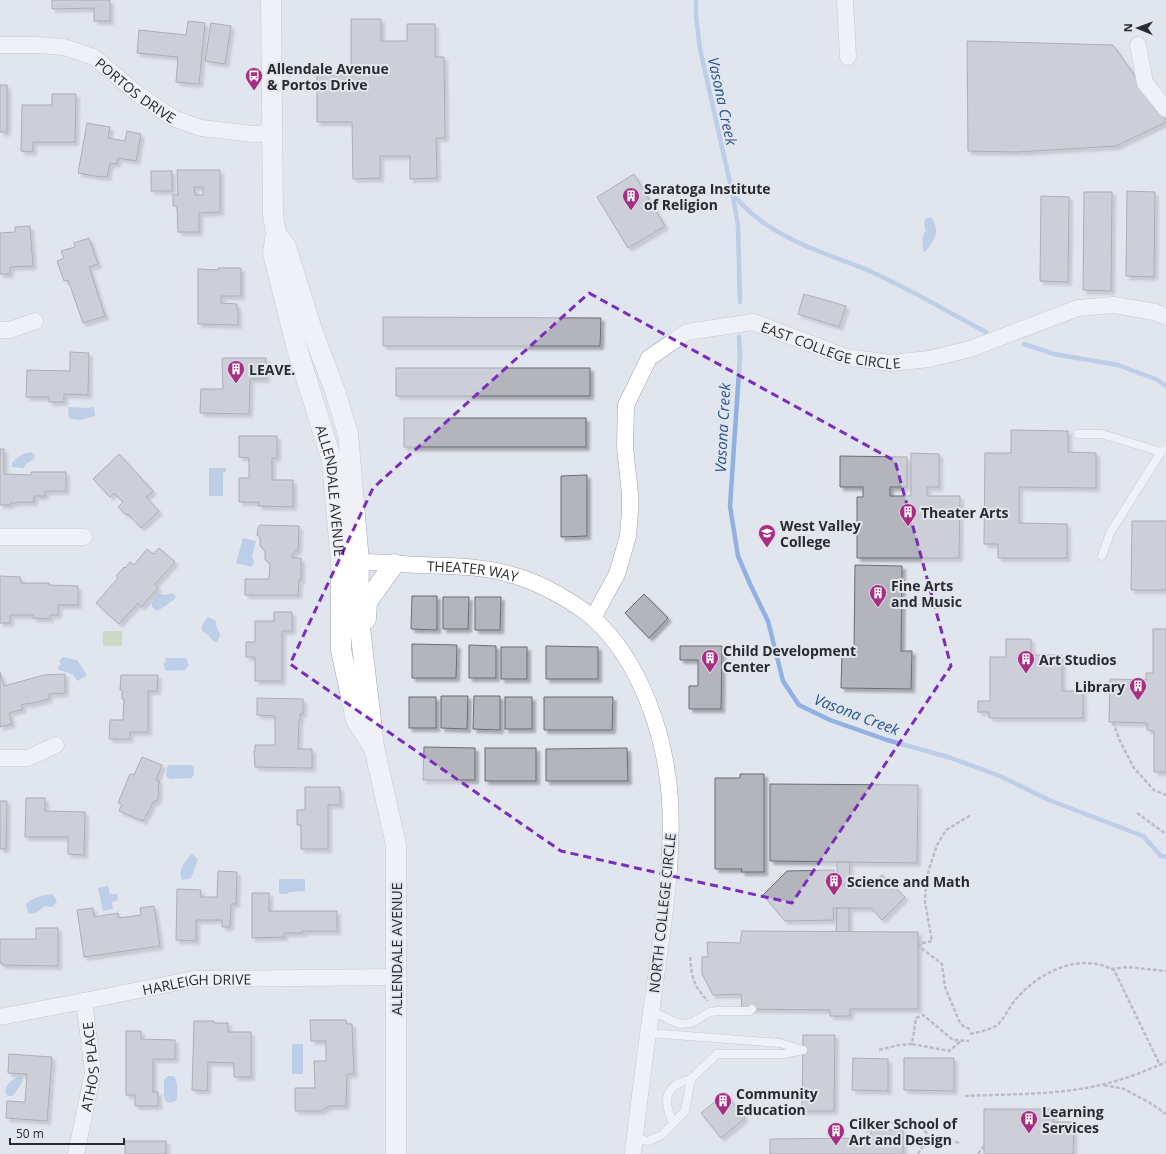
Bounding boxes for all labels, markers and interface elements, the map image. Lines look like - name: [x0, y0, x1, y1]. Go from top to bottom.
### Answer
- north arrow: [1118, 8, 1158, 48]
- text: N: [1120, 23, 1135, 32]
- street label: PORTOS DRIVE: [92, 53, 180, 127]
- water label: Vasona Creek: [704, 55, 742, 148]
- place label: Allendale Avenue & Portos Drive: [267, 59, 389, 94]
- bus stop icon: Allendale Avenue & Portos Drive: [244, 66, 264, 91]
- place label: Saratoga Institute of Religion: [644, 179, 771, 214]
- building icon: Saratoga Institute of Religion: [621, 186, 641, 211]
- street label: EAST COLLEGE CIRCLE: [759, 316, 901, 373]
- building icon: LEAVE.: [226, 359, 246, 384]
- place label: LEAVE.: [249, 360, 295, 379]
- water label: Vasona Creek: [710, 382, 734, 473]
- street label: ALLENDALE AVENUE: [312, 423, 350, 557]
- building icon: Theater Arts: [898, 502, 918, 527]
- place label: Theater Arts: [921, 503, 1008, 522]
- place label: West Valley College: [780, 516, 861, 551]
- school or university icon: West Valley College: [757, 523, 777, 548]
- street label: THEATER WAY: [427, 556, 521, 586]
- place label: Fine Arts and Music: [891, 576, 962, 611]
- building icon: Fine Arts and Music: [868, 583, 888, 608]
- place label: Child Development Center: [723, 641, 856, 676]
- building icon: Child Development Center: [700, 648, 720, 673]
- building icon: Art Studios: [1016, 649, 1036, 674]
- place label: Art Studios: [1039, 650, 1117, 669]
- building icon: Library: [1128, 676, 1148, 701]
- place label: Library: [1075, 677, 1125, 696]
- water label: Vasona Creek: [812, 689, 903, 740]
- street label: NORTH COLLEGE CIRCLE: [644, 832, 680, 994]
- building icon: Science and Math: [824, 871, 844, 896]
- place label: Science and Math: [847, 872, 970, 891]
- street label: ALLENDALE AVENUE: [387, 882, 406, 1016]
- street label: HARLEIGH DRIVE: [141, 969, 251, 999]
- street label: ATHOS PLACE: [76, 1021, 103, 1113]
- place label: Community Education: [736, 1084, 818, 1119]
- building icon: Community Education: [713, 1091, 733, 1116]
- place label: Learning Services: [1042, 1102, 1104, 1137]
- building icon: Learning Services: [1019, 1109, 1039, 1134]
- place label: Cilker School of Art and Design: [849, 1114, 958, 1149]
- scale bar: [10, 1120, 124, 1146]
- building icon: Cilker School of Art and Design: [826, 1121, 846, 1146]
- text: 50 m: [16, 1125, 44, 1142]

